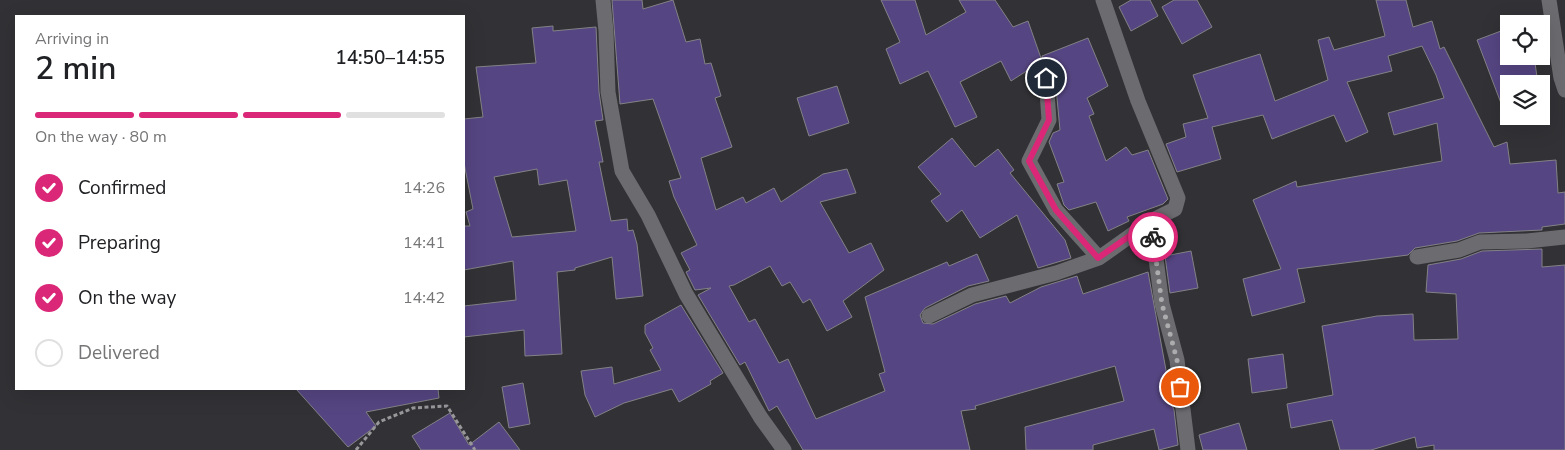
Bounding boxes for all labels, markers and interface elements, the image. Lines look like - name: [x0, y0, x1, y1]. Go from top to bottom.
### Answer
- map controls: [1500, 15, 1550, 125]
- button: locate: [1500, 15, 1550, 65]
- text: Arriving in: [35, 28, 109, 50]
- text: 14:50–14:55: [335, 45, 445, 71]
- text: 2 min: [35, 47, 117, 90]
- pin: [1025, 57, 1067, 99]
- icon: home: [1032, 64, 1060, 92]
- button: layers: [1500, 75, 1550, 125]
- text: On the way · 80 m: [35, 126, 167, 148]
- icon: check: [35, 174, 63, 202]
- text: Confirmed: [78, 175, 166, 201]
- text: 14:26: [403, 177, 445, 199]
- courier: [1128, 212, 1178, 262]
- icon: bike: [1139, 223, 1167, 251]
- icon: check: [35, 229, 63, 257]
- text: Preparing: [78, 230, 161, 256]
- text: 14:41: [403, 232, 445, 254]
- icon: check: [35, 284, 63, 312]
- text: On the way: [78, 285, 176, 311]
- text: 14:42: [403, 287, 445, 309]
- text: Delivered: [78, 340, 160, 366]
- pin: [1159, 366, 1201, 408]
- icon: bag: [1166, 373, 1194, 401]

